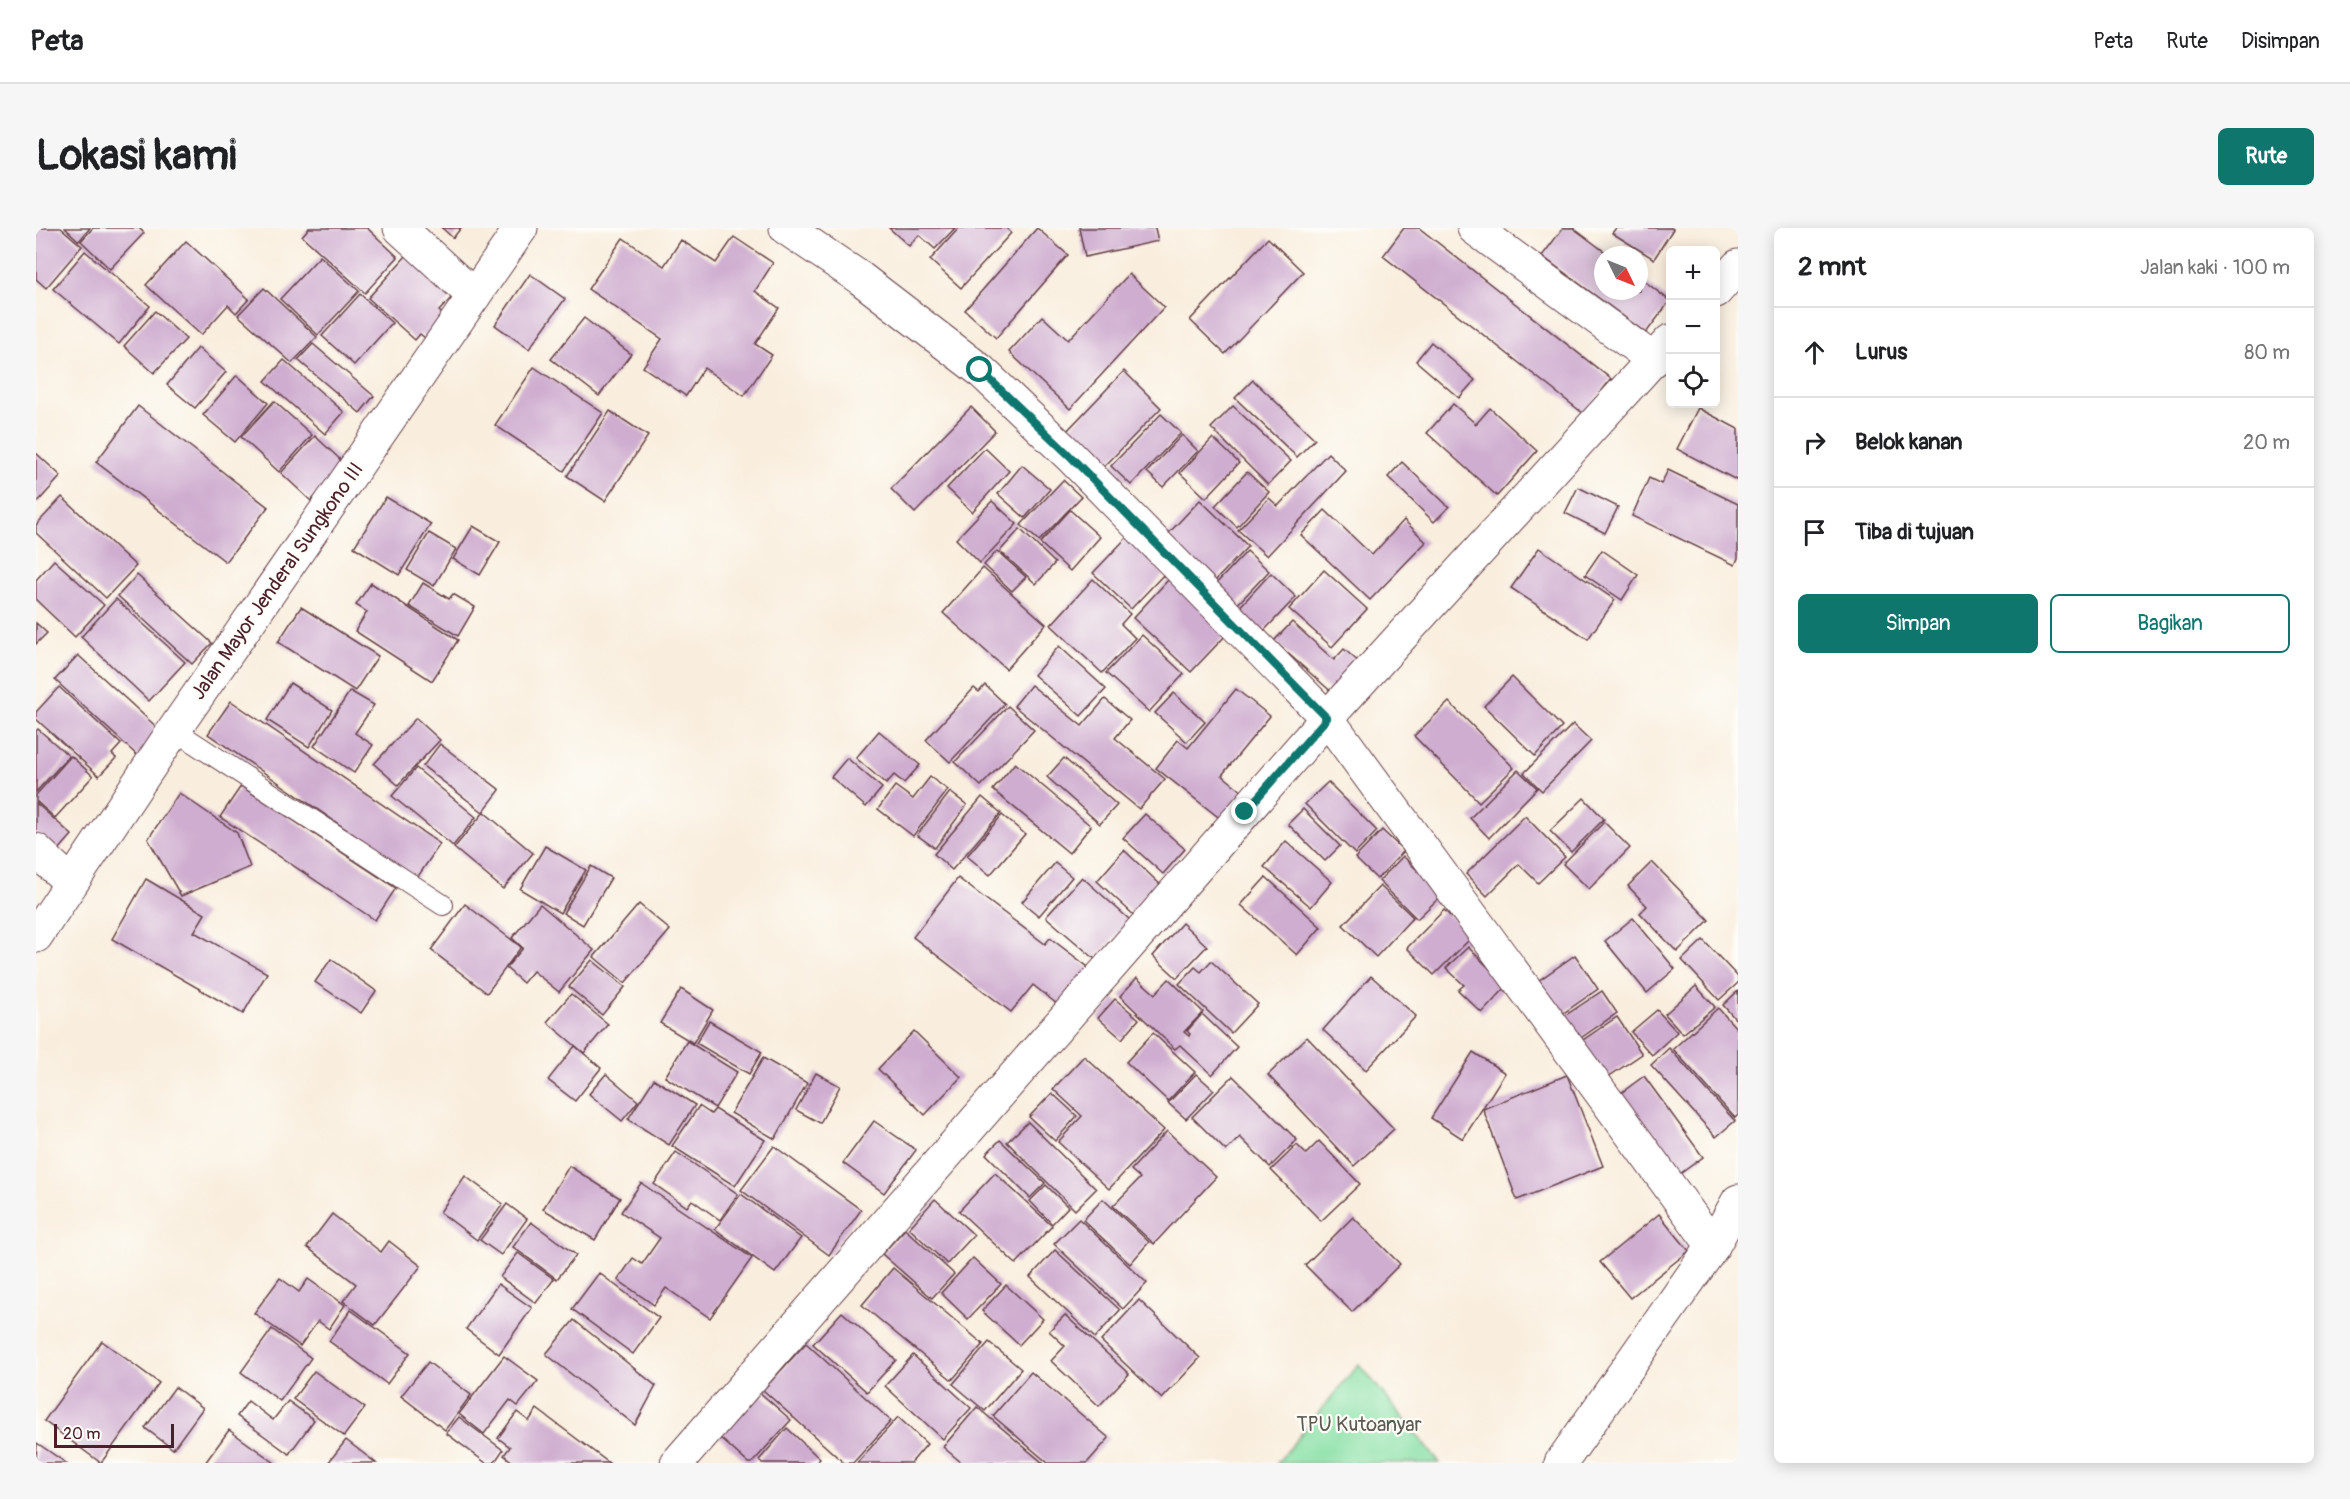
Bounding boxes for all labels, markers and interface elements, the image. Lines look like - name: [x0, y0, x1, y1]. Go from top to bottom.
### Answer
- text: Peta: [30, 24, 84, 59]
- text: Peta: [2093, 28, 2133, 55]
- text: Rute: [2166, 28, 2208, 55]
- text: Disimpan: [2241, 28, 2320, 55]
- button: Rute: [2218, 128, 2314, 185]
- text: Lokasi kami: [36, 130, 236, 182]
- north arrow: [1594, 246, 1648, 300]
- map controls: [1666, 246, 1720, 408]
- button: +: [1666, 246, 1720, 300]
- text: 2 mnt: [1798, 251, 1866, 283]
- text: Jalan kaki · 100 m: [2140, 255, 2290, 280]
- button: −: [1666, 300, 1720, 354]
- icon: ahead: [1798, 336, 1831, 369]
- text: Lurus: [1855, 338, 1907, 366]
- text: 80 m: [2244, 340, 2290, 365]
- button: locate: [1666, 354, 1720, 408]
- route start: [966, 356, 992, 382]
- icon: right: [1798, 426, 1831, 459]
- text: Belok kanan: [1855, 428, 1963, 456]
- text: 20 m: [2243, 430, 2290, 455]
- street label: Jalan Mayor Jenderal Sungkono III: [185, 458, 369, 704]
- icon: arrive: [1798, 516, 1831, 549]
- text: Tiba di tujuan: [1855, 518, 1974, 546]
- button: Simpan: [1798, 594, 2038, 653]
- button: Bagikan: [2050, 594, 2290, 653]
- route end: [1231, 798, 1257, 824]
- park label: TPU Kutoanyar: [1296, 1412, 1422, 1437]
- scale bar: [54, 1421, 174, 1448]
- text: 20 m: [63, 1424, 101, 1444]

